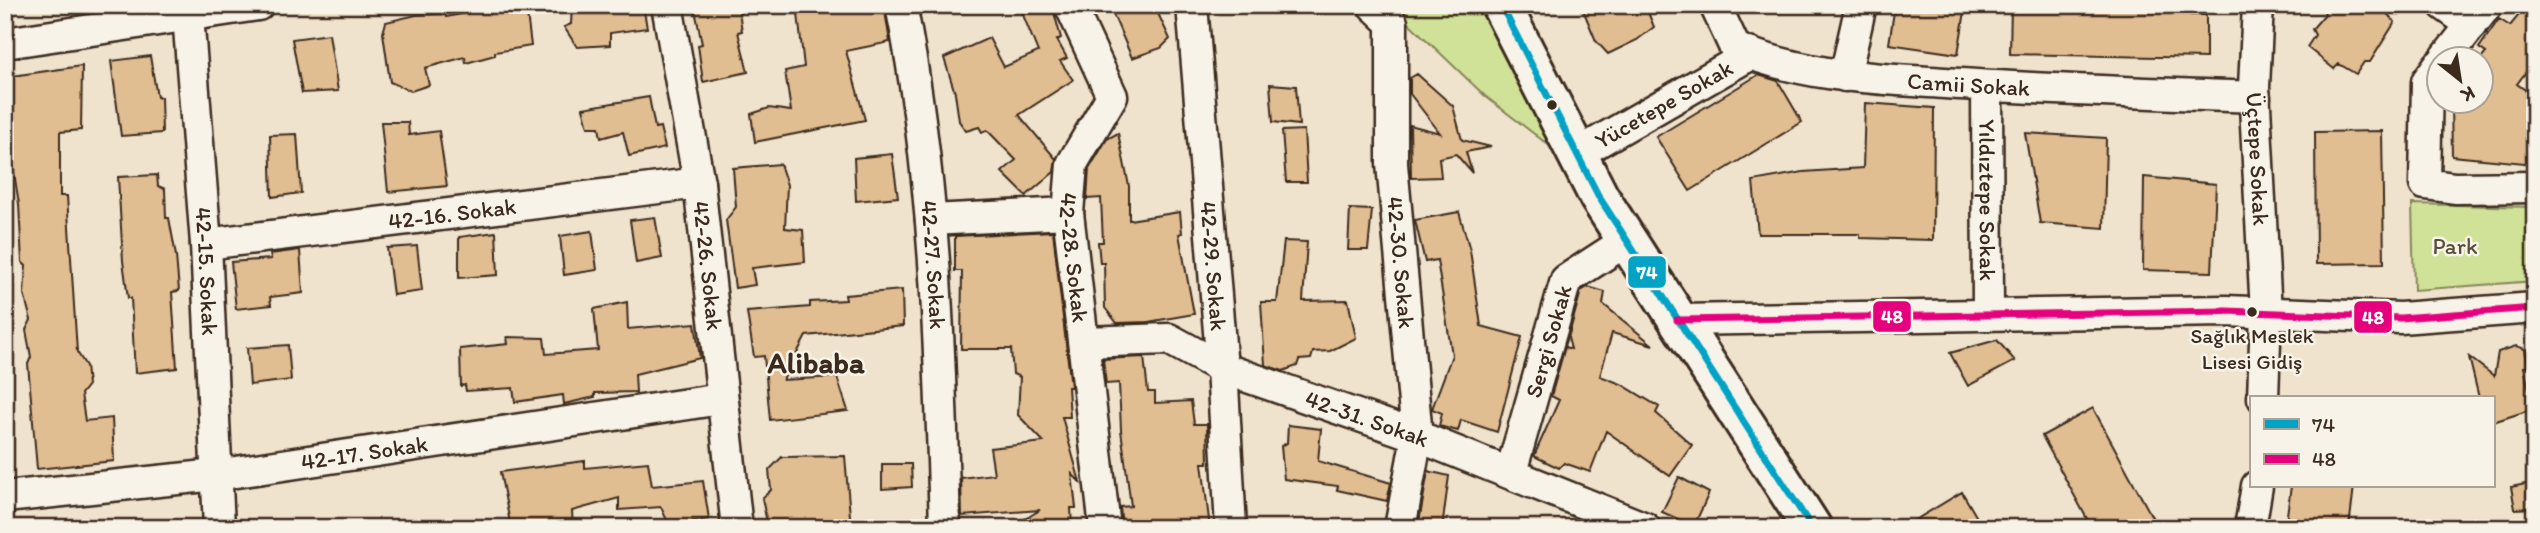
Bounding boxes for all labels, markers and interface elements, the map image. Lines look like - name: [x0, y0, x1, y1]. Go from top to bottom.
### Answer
- north arrow: [2424, 46, 2494, 116]
- street label: Yücetepe Sokak: [1590, 53, 1738, 155]
- street label: Camii Sokak: [1906, 67, 2031, 102]
- text: K: [2457, 81, 2479, 108]
- street label: Üçtepe Sokak: [2240, 91, 2275, 226]
- unlabelled marker: [1545, 98, 1559, 112]
- street label: Yıldıztepe Sokak: [1973, 119, 2002, 281]
- street label: 42-28. Sokak: [1054, 191, 1095, 324]
- street label: 42-16. Sokak: [387, 192, 518, 235]
- street label: 42-30. Sokak: [1381, 195, 1421, 330]
- street label: 42-27. Sokak: [915, 199, 952, 330]
- street label: 42-26. Sokak: [687, 200, 729, 332]
- street label: 42-29. Sokak: [1194, 200, 1233, 332]
- street label: 42-15. Sokak: [189, 206, 224, 336]
- park label: Park: [2432, 232, 2478, 260]
- line badge: 74: [1627, 255, 1667, 289]
- text: 74: [1636, 261, 1658, 284]
- street label: Sergi Sokak: [1519, 281, 1578, 401]
- line badge: 48: [1872, 300, 1912, 333]
- line badge: 48: [2353, 300, 2393, 334]
- text: 48: [1881, 305, 1903, 328]
- marker: Sağlık Meslek Lisesi Gidiş: [2245, 305, 2259, 319]
- text: 48: [2362, 306, 2384, 329]
- place label: Sağlık Meslek Lisesi Gidiş: [2190, 323, 2314, 374]
- district label: Alibaba: [767, 344, 865, 381]
- street label: 42-31. Sokak: [1301, 384, 1433, 453]
- legend: [2250, 396, 2494, 488]
- text: 74: [2312, 412, 2335, 437]
- street label: 42-17. Sokak: [299, 429, 430, 476]
- text: 48: [2312, 446, 2336, 471]

